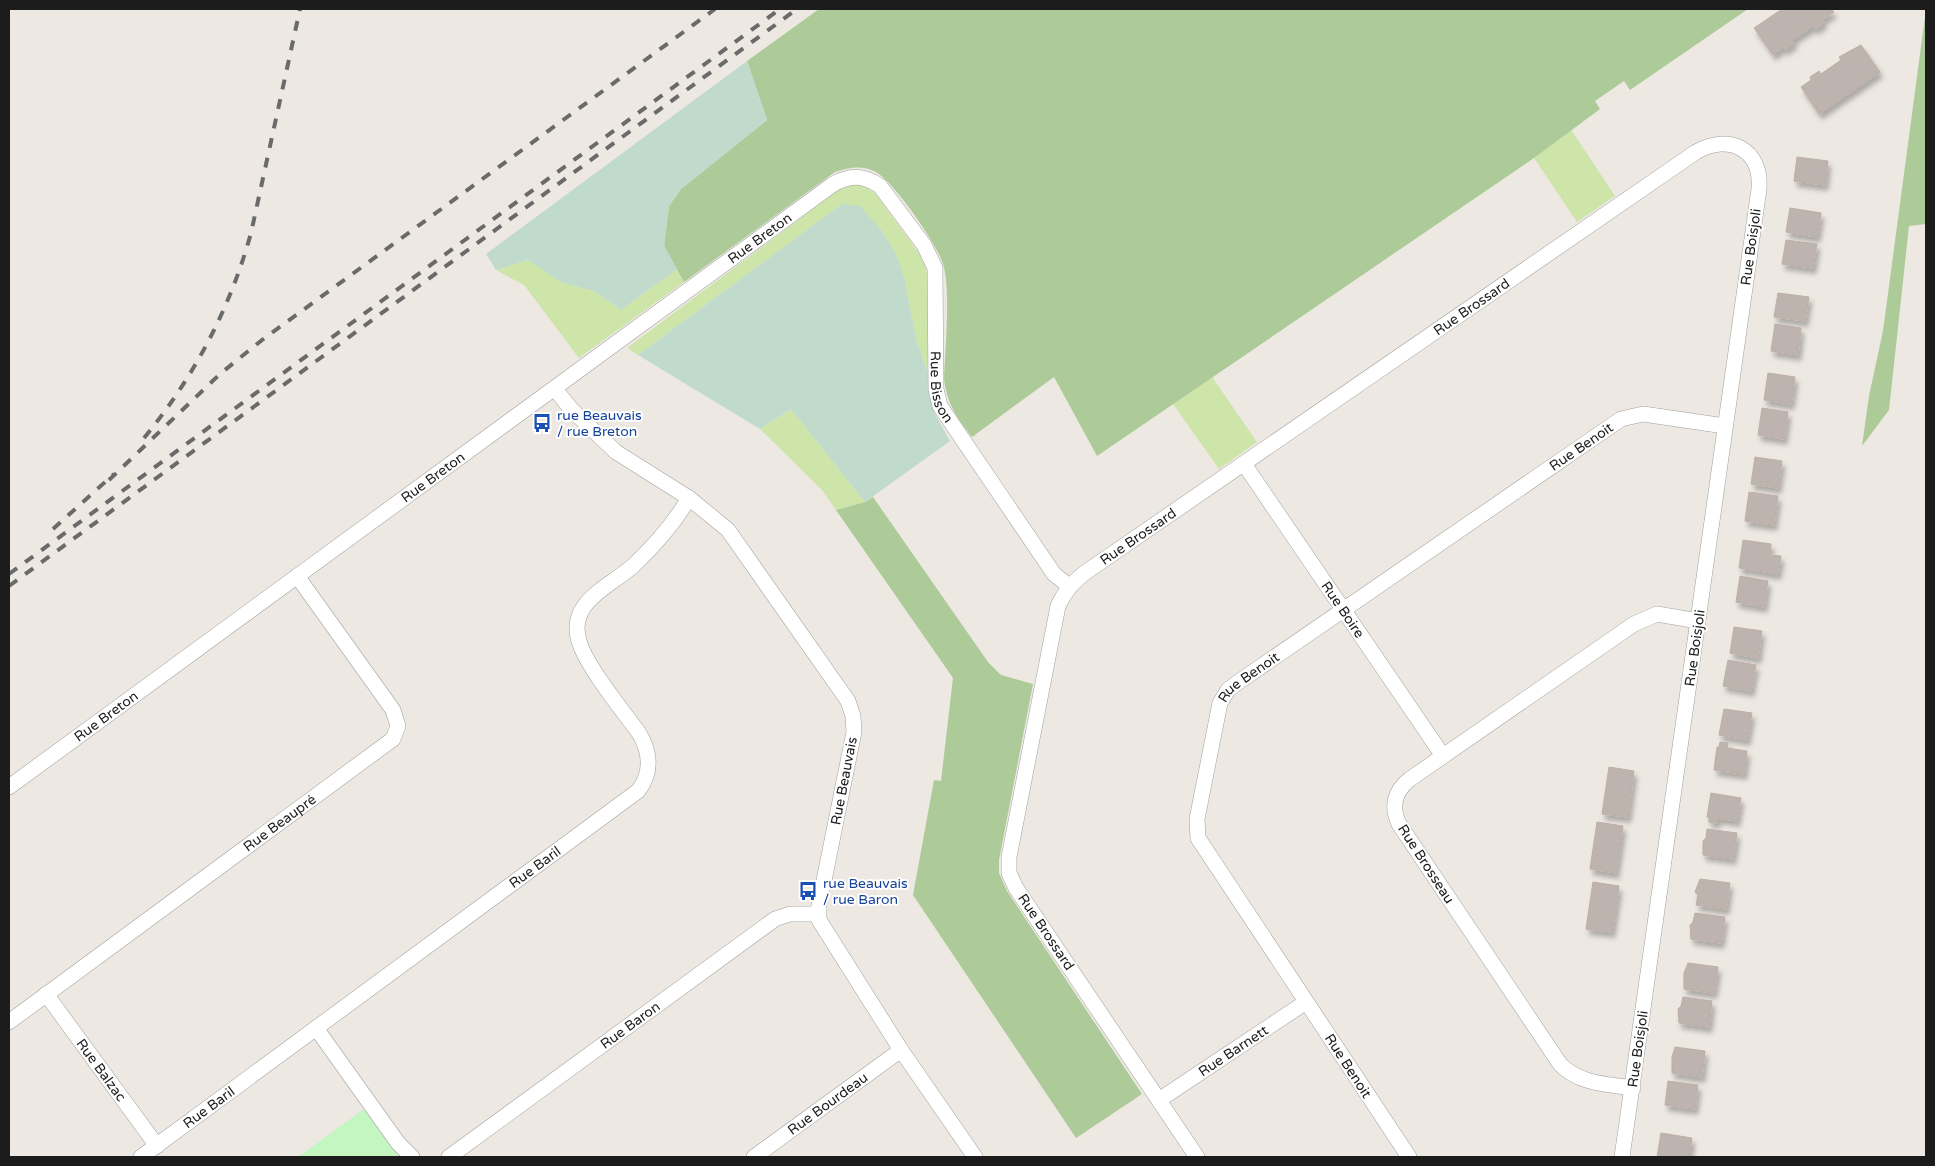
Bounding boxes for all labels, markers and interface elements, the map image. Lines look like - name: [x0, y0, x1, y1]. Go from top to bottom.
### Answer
- street label: Rue Boisjoli: [1737, 207, 1765, 287]
- street label: Rue Breton: [724, 209, 795, 267]
- street label: Rue Brossard: [1430, 274, 1513, 339]
- street label: Rue Bisson: [927, 351, 957, 426]
- place label: rue Beauvais / rue Breton: [557, 407, 642, 440]
- bus stop icon: rue Beauvais / rue Breton: [531, 412, 553, 434]
- street label: Rue Benoit: [1546, 418, 1617, 474]
- street label: Rue Breton: [397, 448, 468, 506]
- street label: Rue Brossard: [1097, 504, 1179, 568]
- street label: Rue Boire: [1318, 578, 1368, 641]
- street label: Rue Boisjoli: [1681, 608, 1709, 688]
- street label: Rue Benoit: [1214, 648, 1283, 705]
- street label: Rue Breton: [71, 687, 141, 745]
- street label: Rue Beauvais: [827, 735, 861, 826]
- street label: Rue Beaupré: [240, 790, 319, 855]
- street label: Rue Brosseau: [1394, 821, 1458, 907]
- street label: Rue Baril: [506, 842, 564, 892]
- place label: rue Beauvais / rue Baron: [823, 875, 908, 908]
- bus stop icon: rue Beauvais / rue Baron: [797, 880, 819, 902]
- street label: Rue Brossard: [1014, 891, 1078, 973]
- street label: Rue Baron: [597, 997, 663, 1052]
- street label: Rue Boisjoli: [1624, 1009, 1652, 1089]
- street label: Rue Barnett: [1195, 1021, 1272, 1080]
- street label: Rue Benoit: [1321, 1031, 1375, 1102]
- street label: Rue Balzac: [73, 1035, 130, 1105]
- street label: Rue Bourdeau: [784, 1069, 871, 1138]
- street label: Rue Baril: [179, 1083, 238, 1132]

